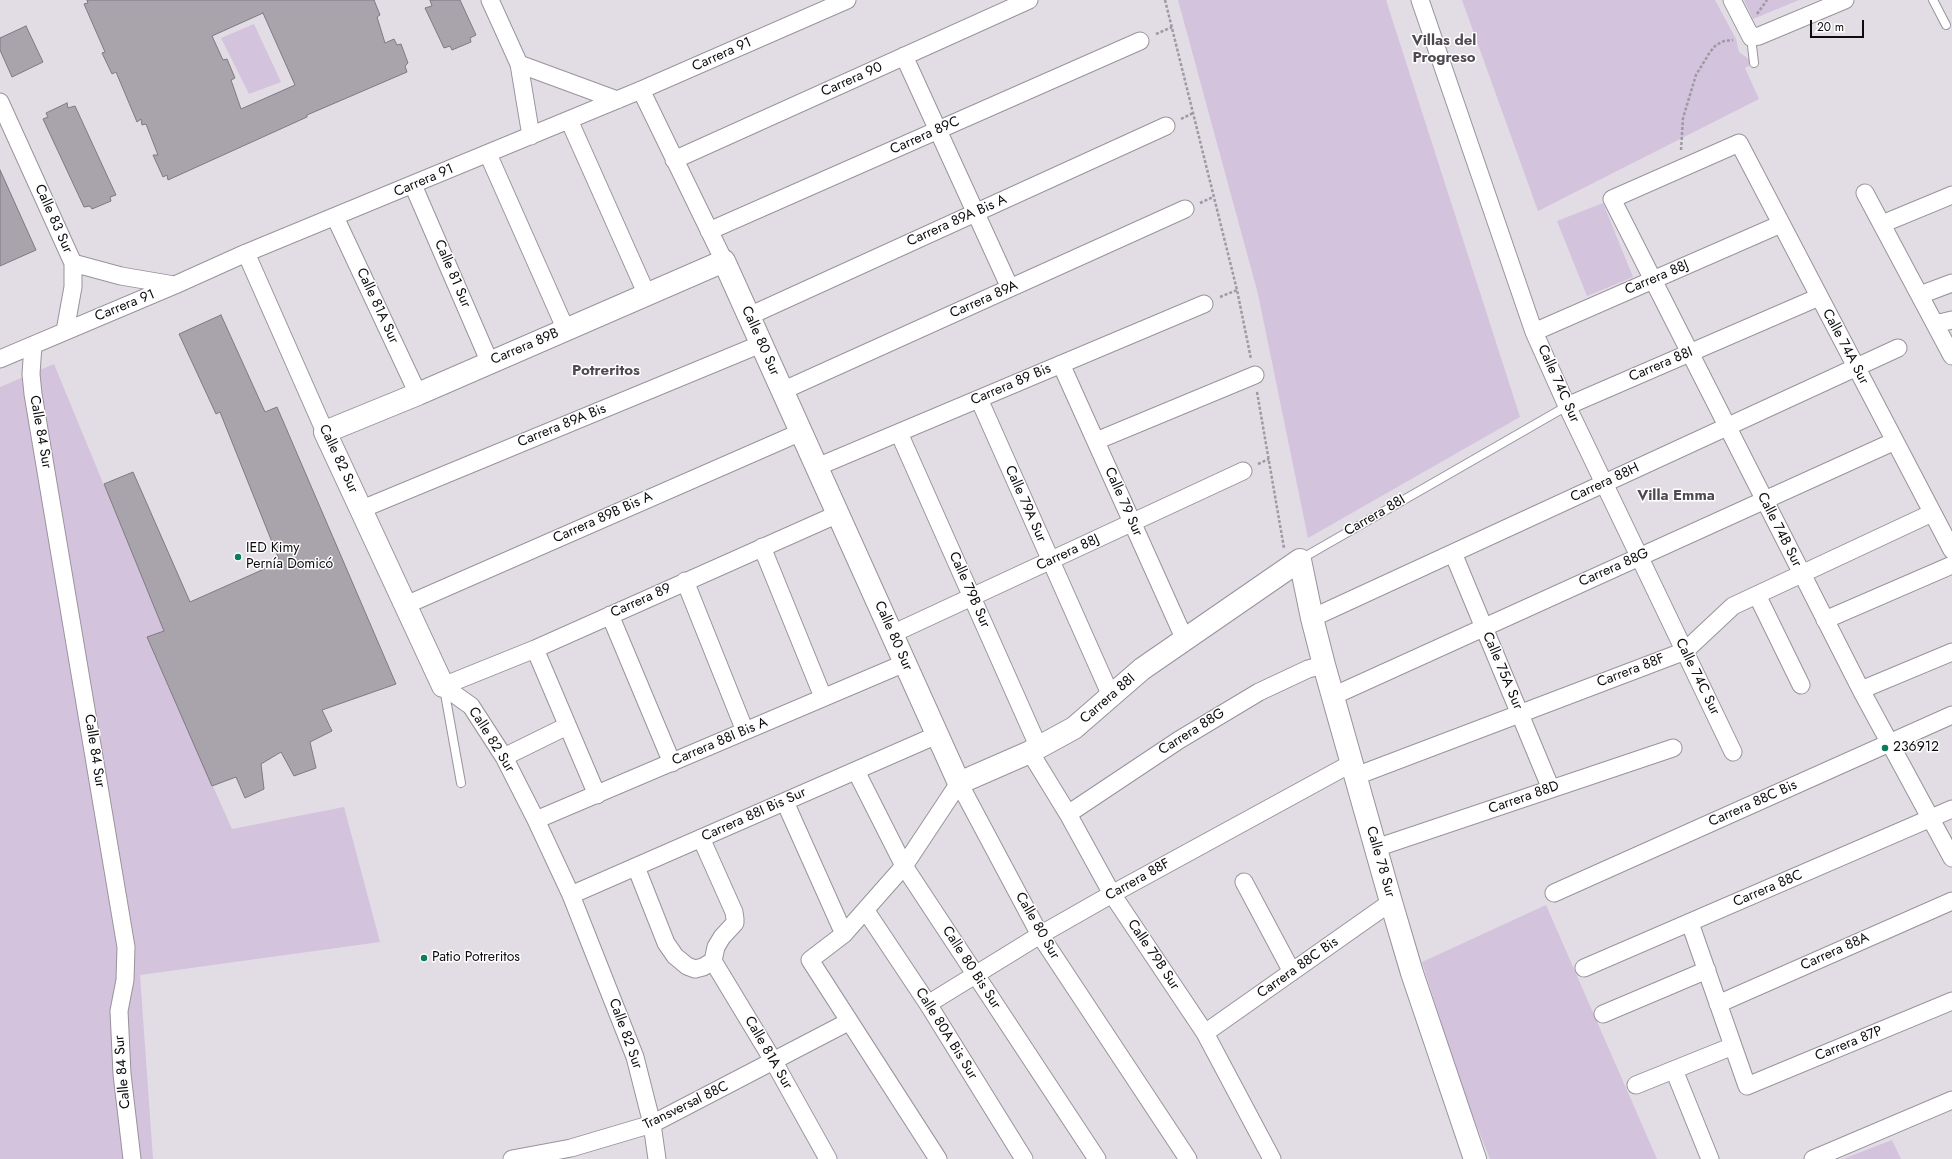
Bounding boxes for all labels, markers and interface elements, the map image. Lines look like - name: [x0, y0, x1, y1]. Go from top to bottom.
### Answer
- scale bar: [1812, 12, 1866, 38]
- text: 20 m: [1817, 18, 1844, 36]
- district label: Villas del Progreso: [1412, 32, 1476, 67]
- street label: Carrera 91: [690, 35, 754, 75]
- street label: Carrera 90: [819, 59, 885, 101]
- street label: Carrera 89C: [888, 113, 962, 159]
- street label: Carrera 91: [392, 161, 456, 201]
- street label: Calle 83 Sur: [30, 182, 76, 256]
- street label: Carrera 89A Bis A: [905, 191, 1009, 251]
- street label: Calle 81 Sur: [430, 238, 474, 310]
- street label: Carrera 88J: [1623, 257, 1691, 299]
- street label: Calle 81A Sur: [352, 266, 402, 346]
- street label: Carrera 89A: [947, 278, 1021, 322]
- street label: Carrera 91: [93, 286, 157, 326]
- street label: Calle 80 Sur: [737, 304, 783, 378]
- street label: Calle 74A Sur: [1818, 306, 1872, 388]
- street label: Carrera 89B: [488, 325, 562, 369]
- street label: Calle 74C Sur: [1533, 343, 1583, 425]
- street label: Carrera 88I: [1627, 344, 1695, 386]
- street label: Carrera 89 Bis: [968, 361, 1054, 409]
- district label: Potreritos: [572, 362, 640, 380]
- street label: Calle 84 Sur: [25, 394, 55, 470]
- street label: Carrera 89A Bis: [515, 401, 609, 451]
- street label: Calle 82 Sur: [315, 422, 361, 496]
- street label: Carrera 88H: [1568, 460, 1642, 506]
- street label: Calle 79A Sur: [1001, 463, 1049, 545]
- street label: Calle 79 Sur: [1100, 465, 1146, 539]
- district label: Villa Emma: [1637, 487, 1715, 505]
- street label: Carrera 89B Bis A: [551, 489, 655, 547]
- street label: Calle 74B Sur: [1753, 490, 1805, 570]
- street label: Carrera 88I: [1342, 492, 1408, 540]
- street label: Carrera 88J: [1034, 531, 1102, 575]
- place label: IED Kimy Pernía Domicó: [246, 541, 333, 574]
- street label: Carrera 88G: [1576, 545, 1652, 591]
- street label: Calle 79B Sur: [945, 549, 993, 631]
- marker: IED Kimy Pernía Domicó: [233, 552, 243, 562]
- street label: Carrera 89: [608, 580, 674, 622]
- street label: Calle 80 Sur: [870, 599, 916, 673]
- street label: Calle 75A Sur: [1478, 630, 1526, 712]
- street label: Calle 74C Sur: [1671, 636, 1723, 718]
- street label: Carrera 88F: [1595, 650, 1667, 692]
- street label: Carrera 88I: [1077, 671, 1139, 727]
- street label: Calle 82 Sur: [464, 704, 518, 776]
- street label: Carrera 88G: [1156, 705, 1228, 759]
- street label: Calle 84 Sur: [80, 713, 108, 789]
- street label: Carrera 88I Bis A: [670, 714, 770, 770]
- place label: 236912: [1893, 740, 1939, 756]
- marker: 236912: [1880, 743, 1890, 753]
- street label: Carrera 88C Bis: [1706, 777, 1800, 831]
- street label: Carrera 88D: [1487, 778, 1561, 818]
- street label: Carrera 88I Bis Sur: [699, 784, 809, 846]
- street label: Calle 78 Sur: [1362, 825, 1398, 899]
- street label: Carrera 88F: [1103, 855, 1173, 905]
- street label: Carrera 88C: [1731, 867, 1805, 911]
- street label: Calle 80 Sur: [1011, 890, 1063, 962]
- street label: Calle 79B Sur: [1123, 917, 1183, 993]
- street label: Calle 80 Bis Sur: [938, 923, 1004, 1013]
- street label: Carrera 88A: [1798, 929, 1872, 975]
- street label: Carrera 88C Bis: [1254, 934, 1342, 1002]
- place label: Patio Potreritos: [432, 950, 520, 966]
- marker: Patio Potreritos: [419, 953, 429, 963]
- street label: Calle 80A Bis Sur: [911, 985, 981, 1083]
- street label: Calle 82 Sur: [604, 996, 646, 1072]
- street label: Calle 81A Sur: [740, 1014, 796, 1092]
- street label: Carrera 87P: [1813, 1023, 1885, 1065]
- street label: Calle 84 Sur: [111, 1034, 135, 1110]
- street label: Transversal 88C: [641, 1078, 731, 1134]

